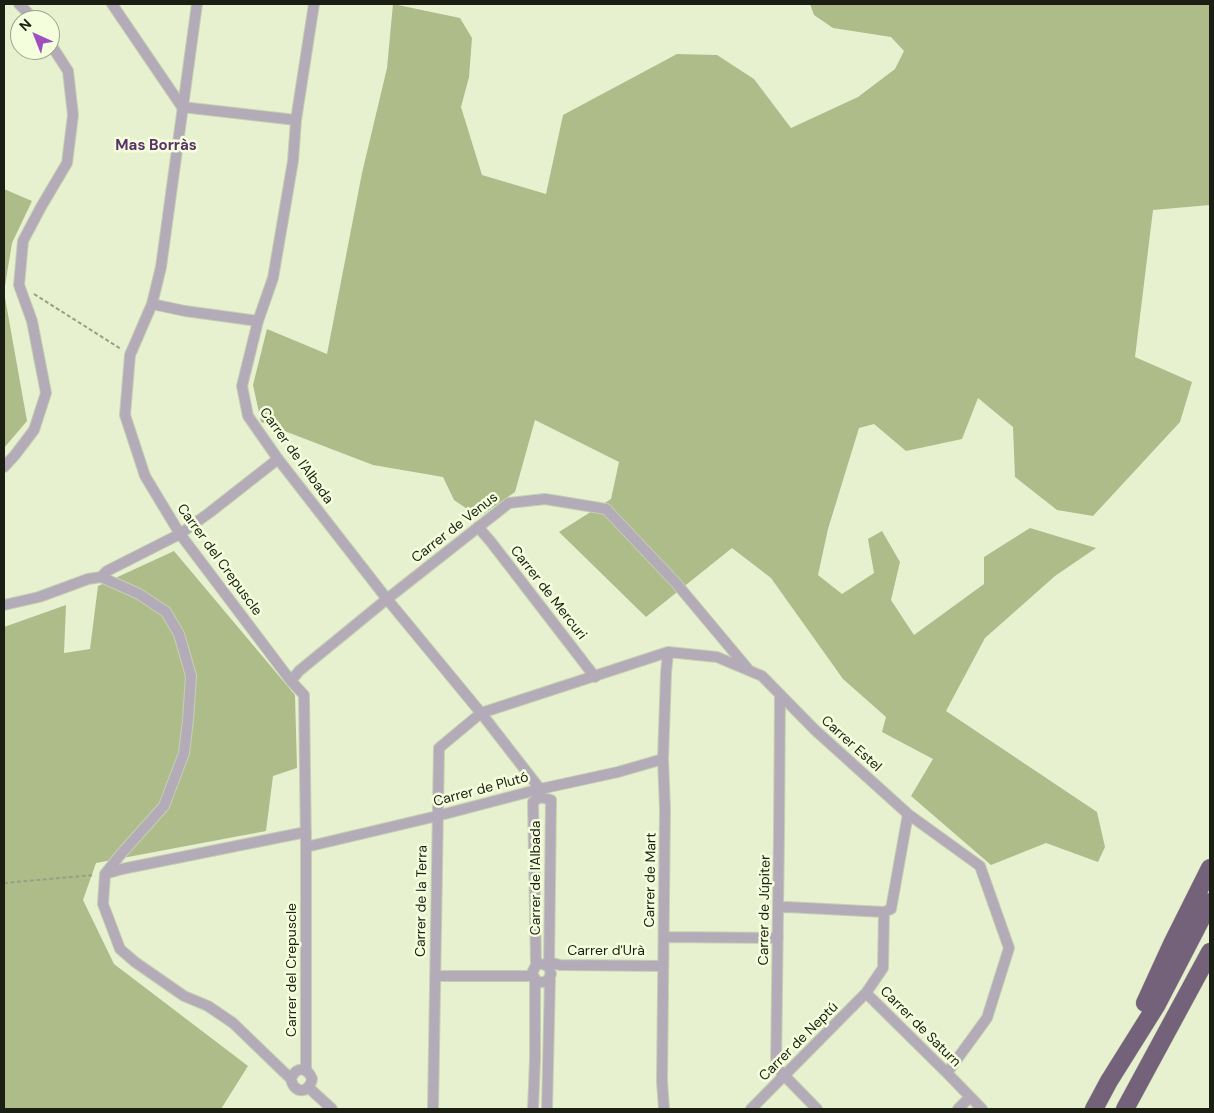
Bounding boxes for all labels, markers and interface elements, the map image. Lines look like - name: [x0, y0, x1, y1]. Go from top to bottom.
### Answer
- north arrow: [10, 10, 60, 60]
- text: N: [15, 15, 35, 35]
- district label: Mas Borràs: [115, 137, 197, 155]
- street label: Carrer de l'Albada: [255, 405, 337, 507]
- street label: Carrer de Venus: [409, 489, 501, 567]
- street label: Carrer del Crepuscle: [173, 501, 265, 619]
- street label: Carrer de Mercuri: [506, 543, 590, 643]
- street label: Carrer Estel: [817, 712, 885, 776]
- street label: Carrer de Plutó: [432, 769, 530, 811]
- street label: Carrer de l'Albada: [528, 821, 544, 935]
- street label: Carrer de Mart: [642, 832, 660, 928]
- street label: Carrer de la Terra: [413, 845, 431, 957]
- street label: Carrer de Júpiter: [756, 855, 774, 965]
- street label: Carrer del Crepuscle: [284, 903, 300, 1037]
- street label: Carrer d'Urà: [567, 943, 645, 959]
- street label: Carrer de Saturn: [876, 983, 964, 1071]
- street label: Carrer de Neptú: [756, 999, 842, 1085]

